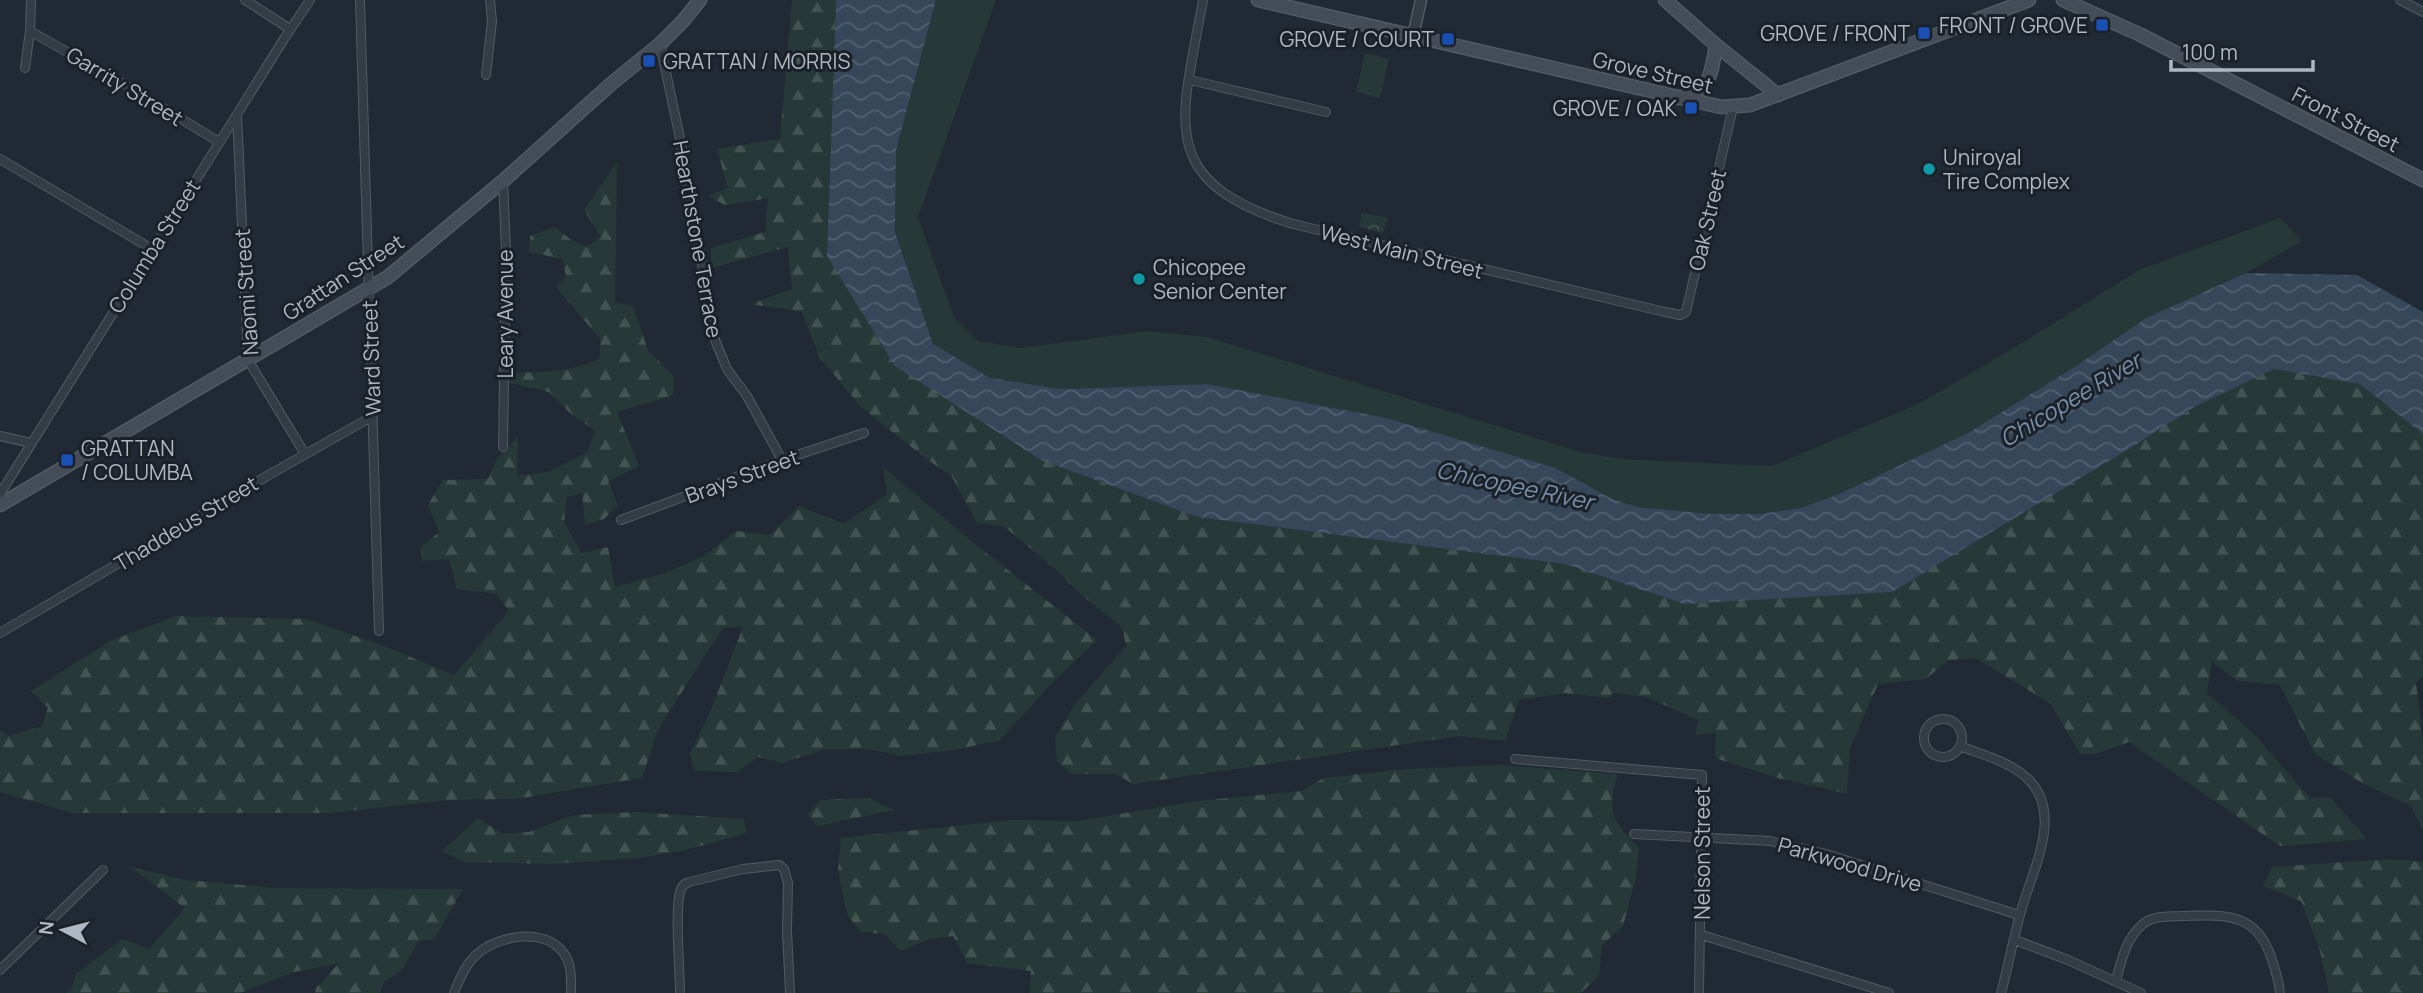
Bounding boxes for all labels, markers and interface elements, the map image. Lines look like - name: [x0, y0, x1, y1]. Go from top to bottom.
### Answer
- place label: FRONT / GROVE: [1939, 11, 2088, 39]
- marker: FRONT / GROVE: [2094, 17, 2110, 33]
- place label: GROVE / FRONT: [1760, 19, 1910, 47]
- place label: GROVE / COURT: [1279, 25, 1434, 53]
- marker: GROVE / FRONT: [1916, 25, 1932, 41]
- scale bar: [2171, 28, 2313, 72]
- marker: GROVE / COURT: [1440, 31, 1456, 47]
- text: 100 m: [2182, 38, 2238, 66]
- street label: Garrity Street: [61, 40, 189, 132]
- street label: Grove Street: [1590, 45, 1716, 99]
- place label: GRATTAN / MORRIS: [663, 47, 850, 75]
- marker: GRATTAN / MORRIS: [641, 53, 657, 69]
- street label: Front Street: [2287, 80, 2405, 158]
- place label: GROVE / OAK: [1553, 94, 1678, 122]
- marker: GROVE / OAK: [1683, 100, 1699, 116]
- street label: Hearthstone Terrace: [667, 138, 729, 340]
- place label: Uniroyal Tire Complex: [1943, 143, 2070, 195]
- marker: Uniroyal Tire Complex: [1921, 161, 1937, 177]
- street label: Oak Street: [1682, 167, 1732, 273]
- street label: Columba Street: [102, 174, 206, 318]
- street label: West Main Street: [1318, 217, 1486, 285]
- street label: Grattan Street: [277, 227, 409, 327]
- street label: Naomi Street: [228, 228, 264, 356]
- street label: Leary Avenue: [491, 249, 519, 379]
- place label: Chicopee Senior Center: [1153, 253, 1287, 305]
- marker: Chicopee Senior Center: [1131, 271, 1147, 287]
- street label: Ward Street: [355, 300, 387, 416]
- water label: Chicopee River: [1993, 343, 2149, 454]
- place label: GRATTAN / COLUMBA: [81, 434, 193, 486]
- street label: Brays Street: [681, 442, 803, 510]
- marker: GRATTAN / COLUMBA: [59, 452, 75, 468]
- water label: Chicopee River: [1434, 453, 1599, 518]
- street label: Thaddeus Street: [109, 469, 263, 577]
- street label: Nelson Street: [1688, 786, 1716, 920]
- street label: Parkwood Drive: [1775, 830, 1925, 898]
- north arrow: [28, 895, 98, 965]
- text: N: [32, 920, 60, 936]

